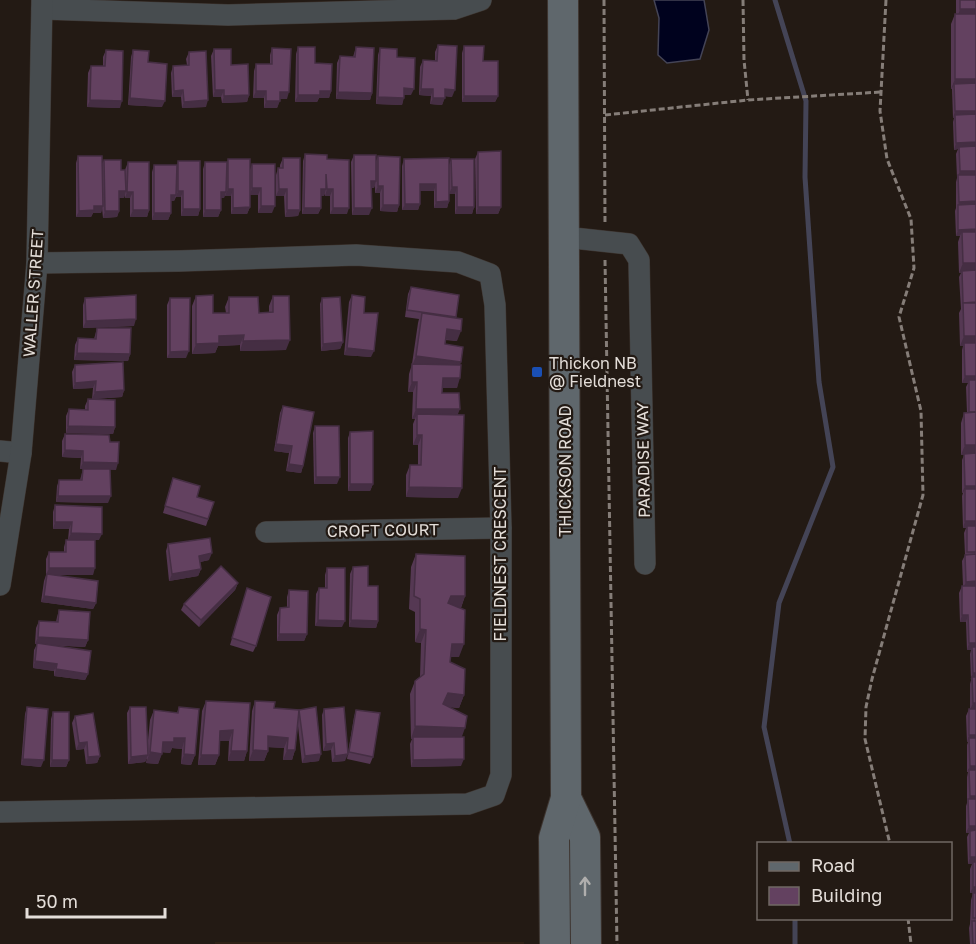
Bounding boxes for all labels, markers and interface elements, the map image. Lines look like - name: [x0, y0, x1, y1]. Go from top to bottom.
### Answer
- street label: WALLER STREET: [19, 228, 47, 358]
- place label: Thickon NB @ Fieldnest: [549, 353, 641, 391]
- marker: Thickon NB @ Fieldnest: [530, 365, 544, 379]
- street label: PARADISE WAY: [632, 401, 654, 518]
- street label: THICKSON ROAD: [555, 405, 575, 537]
- street label: FIELDNEST CRESCENT: [490, 466, 510, 642]
- street label: CROFT COURT: [327, 519, 439, 541]
- legend: [757, 842, 952, 920]
- text: Road: [811, 854, 855, 876]
- one-way arrow: [579, 876, 591, 896]
- scale bar: [27, 881, 165, 919]
- text: Building: [811, 884, 882, 906]
- text: 50 m: [36, 890, 78, 912]

